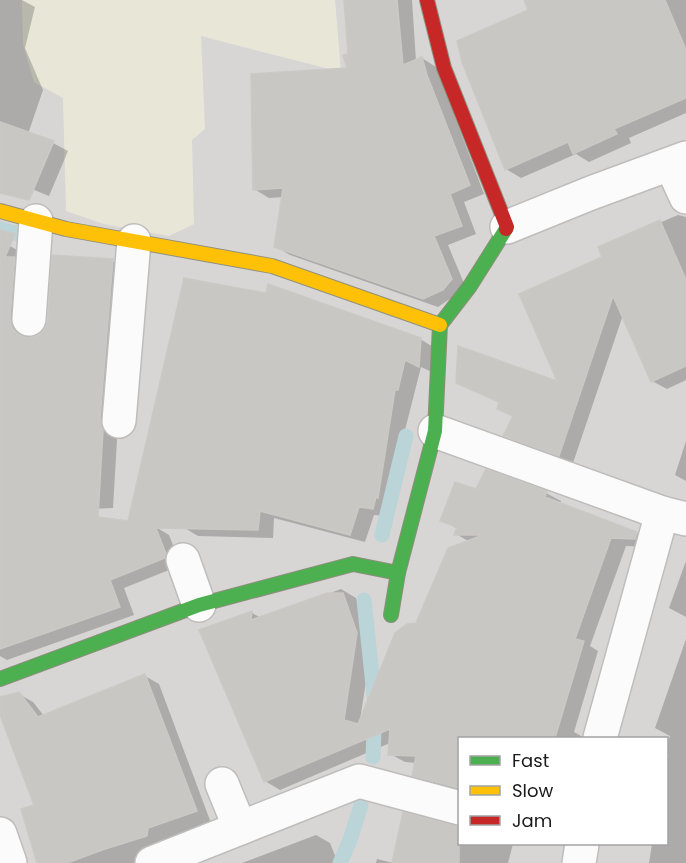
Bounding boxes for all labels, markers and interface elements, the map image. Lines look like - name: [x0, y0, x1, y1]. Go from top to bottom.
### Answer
- legend: [458, 737, 668, 845]
- text: Fast: [512, 748, 549, 773]
- text: Slow: [512, 778, 554, 803]
- text: Jam: [512, 808, 552, 833]

